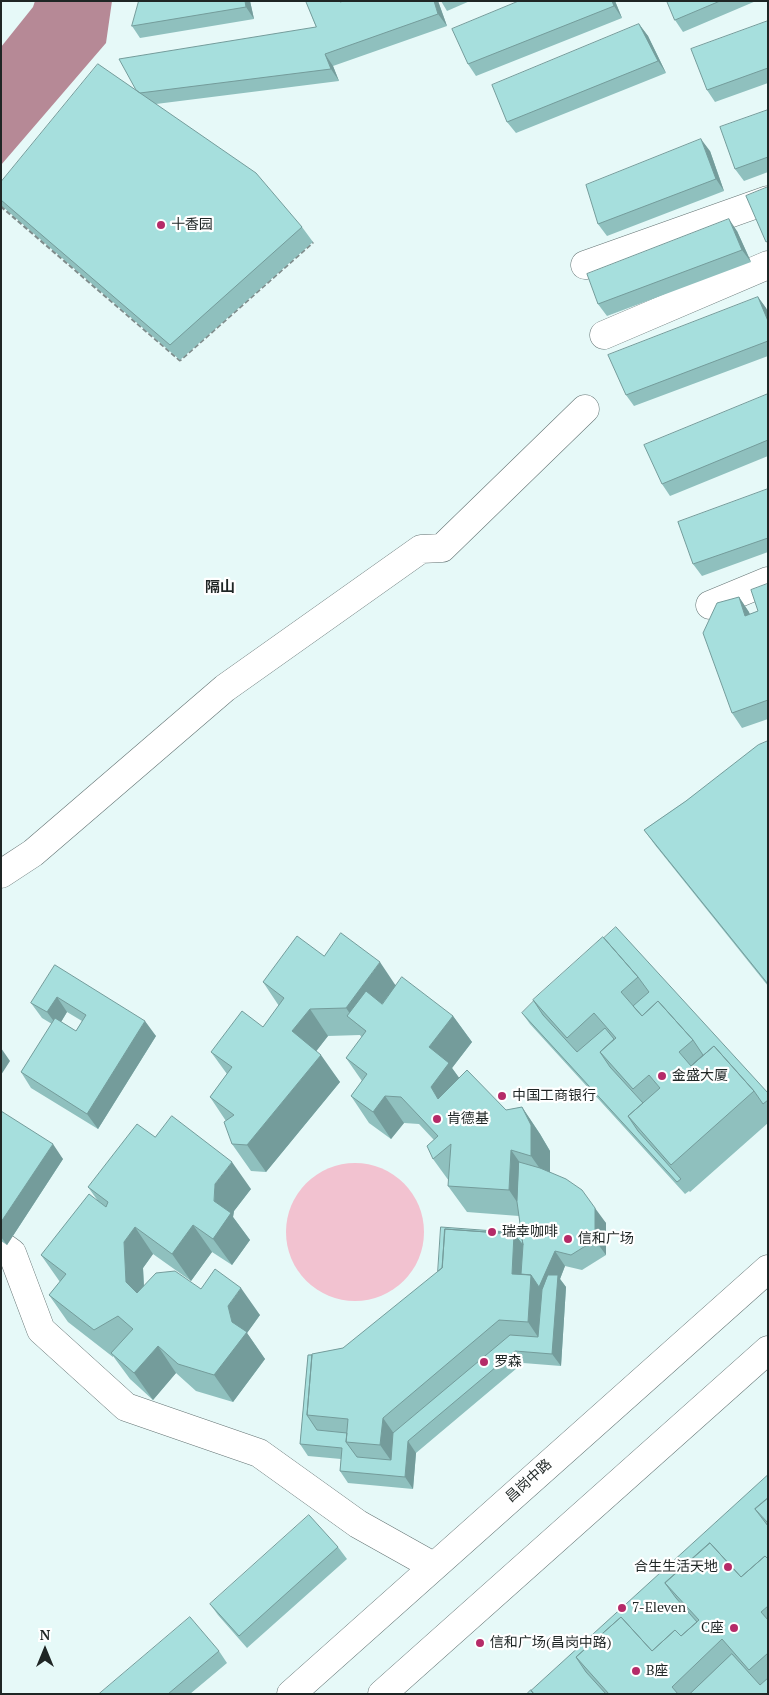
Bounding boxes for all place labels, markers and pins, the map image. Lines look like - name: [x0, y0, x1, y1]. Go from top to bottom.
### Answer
- place label: 十香园: [171, 217, 213, 233]
- marker: 十香园: [155, 219, 167, 231]
- place label: 金盛大厦: [672, 1068, 728, 1084]
- marker: 金盛大厦: [656, 1070, 668, 1082]
- place label: 中国工商银行: [512, 1088, 596, 1104]
- marker: 中国工商银行: [496, 1090, 508, 1102]
- place label: 肯德基: [447, 1111, 489, 1127]
- marker: 肯德基: [431, 1113, 443, 1125]
- place label: 瑞幸咖啡: [502, 1224, 558, 1240]
- marker: 瑞幸咖啡: [486, 1226, 498, 1238]
- place label: 信和广场: [578, 1231, 634, 1247]
- marker: 信和广场: [562, 1233, 574, 1245]
- place label: 罗森: [494, 1354, 522, 1370]
- marker: 罗森: [478, 1356, 490, 1368]
- place label: 合生生活天地: [634, 1559, 718, 1575]
- marker: 合生生活天地: [722, 1561, 734, 1573]
- place label: 7-Eleven: [632, 1600, 686, 1616]
- marker: 7-Eleven: [616, 1602, 628, 1614]
- place label: C座: [701, 1620, 724, 1636]
- marker: C座: [728, 1622, 740, 1634]
- place label: 信和广场(昌岗中路): [490, 1635, 612, 1651]
- marker: 信和广场(昌岗中路): [474, 1637, 486, 1649]
- place label: B座: [646, 1663, 669, 1679]
- marker: B座: [630, 1665, 642, 1677]

